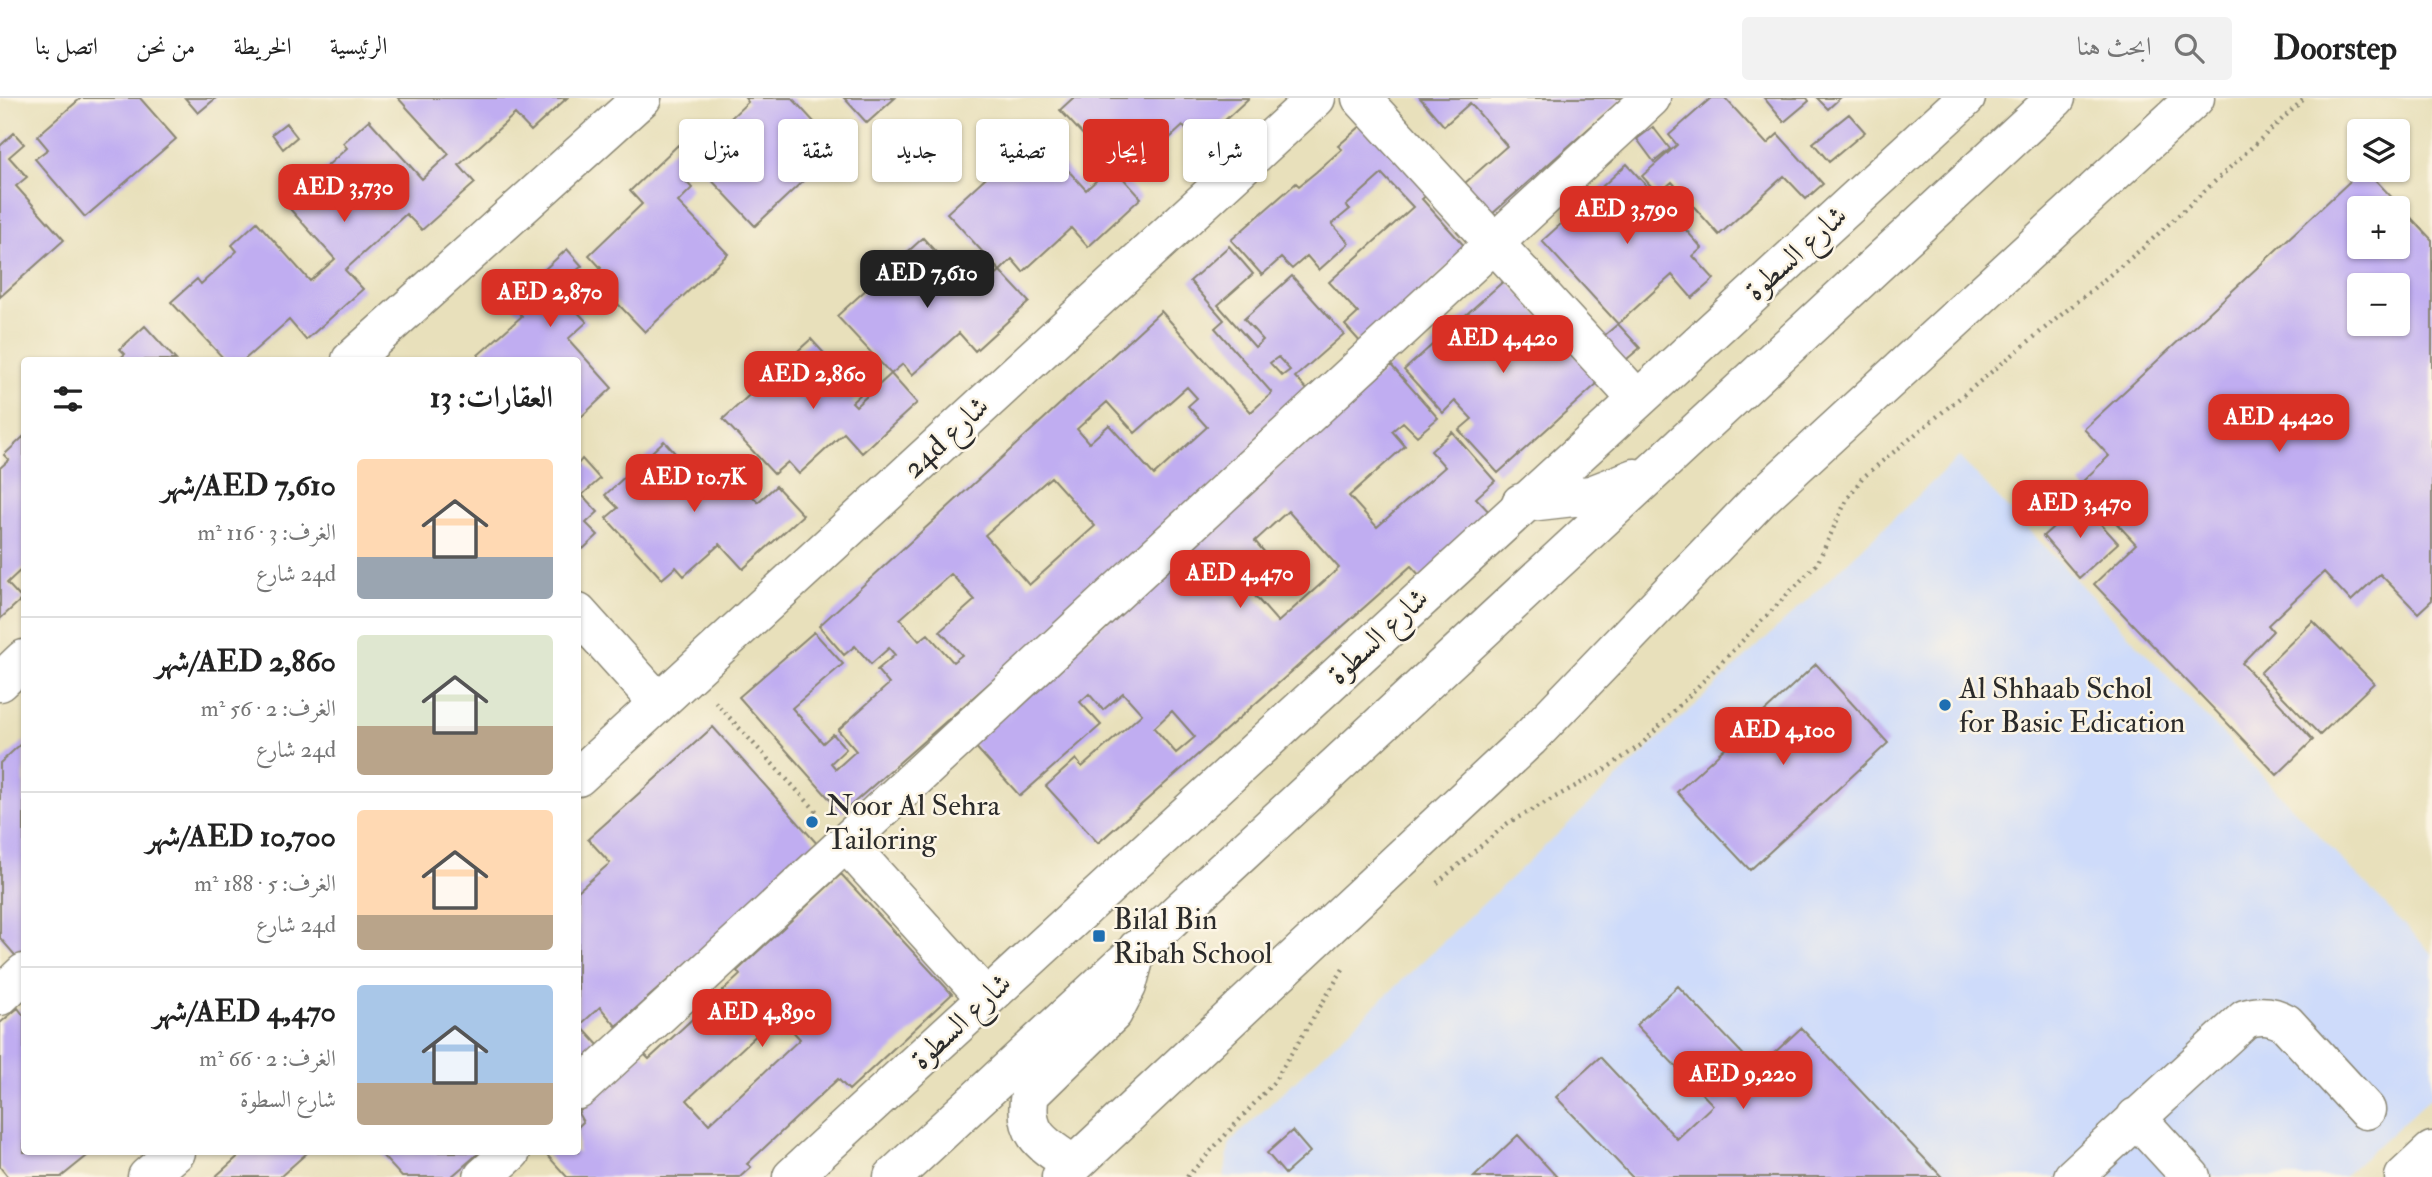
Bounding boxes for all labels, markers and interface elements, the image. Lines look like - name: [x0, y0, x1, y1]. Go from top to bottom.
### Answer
- search box: [1742, 17, 2232, 80]
- text: Doorstep: [2274, 28, 2397, 69]
- icon: search: [2170, 29, 2208, 67]
- text: اتصل بنا: [35, 31, 98, 62]
- text: من نحن: [136, 31, 195, 62]
- text: الخريطة: [233, 31, 292, 62]
- text: الرئيسية: [330, 31, 387, 62]
- text: ابحث هنا: [2077, 31, 2152, 63]
- chip: منزل: [679, 119, 764, 182]
- chip: شقة: [778, 119, 858, 182]
- chip: جديد: [872, 119, 962, 182]
- chip: تصفية: [976, 119, 1069, 182]
- chip: إيجار: [1083, 119, 1169, 182]
- chip: شراء: [1183, 119, 1267, 182]
- map controls: [2347, 119, 2410, 336]
- button: layers: [2347, 119, 2410, 182]
- pin: AED 3,730: [264, 164, 424, 224]
- text: AED 3,730: [294, 172, 394, 201]
- pin: AED 3,790: [1547, 186, 1707, 246]
- text: AED 3,790: [1576, 194, 1678, 223]
- button: +: [2347, 196, 2410, 259]
- street label: شارع السطوة: [1737, 197, 1859, 313]
- pin: AED 7,610: [847, 250, 1007, 310]
- text: AED 7,610: [876, 258, 978, 287]
- pin: AED 2,870: [470, 270, 630, 329]
- button: −: [2347, 273, 2410, 336]
- text: AED 2,870: [498, 277, 602, 306]
- pin: AED 4,420: [1423, 316, 1583, 375]
- text: AED 4,420: [1448, 323, 1558, 352]
- pin: AED 2,860: [733, 352, 893, 411]
- text: AED 2,860: [760, 359, 866, 388]
- text: العقارات: 13: [430, 379, 553, 416]
- icon: filters: [49, 380, 87, 418]
- street label: 24d شارع: [895, 388, 1001, 491]
- pin: AED 4,420: [2199, 394, 2359, 454]
- text: AED 4,420: [2224, 402, 2334, 431]
- pin: AED 10.7K: [614, 454, 774, 514]
- text: AED 10.7K: [642, 462, 746, 491]
- text: AED 7,610/شهر: [161, 467, 336, 504]
- pin: AED 3,470: [2000, 480, 2160, 540]
- icon: home: [413, 487, 497, 571]
- text: AED 3,470: [2028, 488, 2132, 517]
- text: الغرف: 3 · 116 m²: [197, 518, 336, 547]
- pin: AED 4,470: [1160, 550, 1320, 610]
- text: AED 4,470: [1186, 558, 1294, 587]
- text: 24d شارع: [256, 559, 336, 588]
- street label: شارع السطوة: [1320, 580, 1440, 697]
- text: AED 2,860/شهر: [155, 643, 336, 680]
- icon: home: [413, 663, 497, 747]
- place label: Al Shhaab Schol for Basic Edication: [1958, 670, 2185, 741]
- text: الغرف: 2 · 56 m²: [201, 694, 336, 723]
- marker: Al Shhaab Schol for Basic Edication: [1937, 697, 1953, 713]
- pin: AED 4,100: [1703, 708, 1863, 767]
- text: AED 4,100: [1731, 715, 1835, 744]
- text: 24d شارع: [256, 735, 336, 764]
- place label: Noor Al Sehra Tailoring: [826, 787, 1001, 858]
- marker: Noor Al Sehra Tailoring: [804, 814, 820, 830]
- text: AED 10,700/شهر: [146, 818, 336, 855]
- icon: home: [413, 838, 497, 922]
- text: الغرف: 5 · 188 m²: [194, 869, 336, 898]
- place label: Bilal Bin Ribah School: [1113, 901, 1273, 972]
- text: 24d شارع: [256, 910, 336, 939]
- marker: Bilal Bin Ribah School: [1091, 928, 1107, 944]
- street label: شارع السطوة: [903, 965, 1023, 1082]
- pin: AED 4,890: [682, 990, 842, 1049]
- text: AED 4,470/شهر: [153, 993, 336, 1030]
- text: AED 4,890: [708, 997, 816, 1026]
- icon: home: [413, 1013, 497, 1097]
- text: الغرف: 2 · 66 m²: [199, 1044, 336, 1073]
- pin: AED 9,220: [1663, 1052, 1823, 1111]
- text: AED 9,220: [1689, 1059, 1797, 1088]
- text: شارع السطوة: [240, 1085, 336, 1114]

